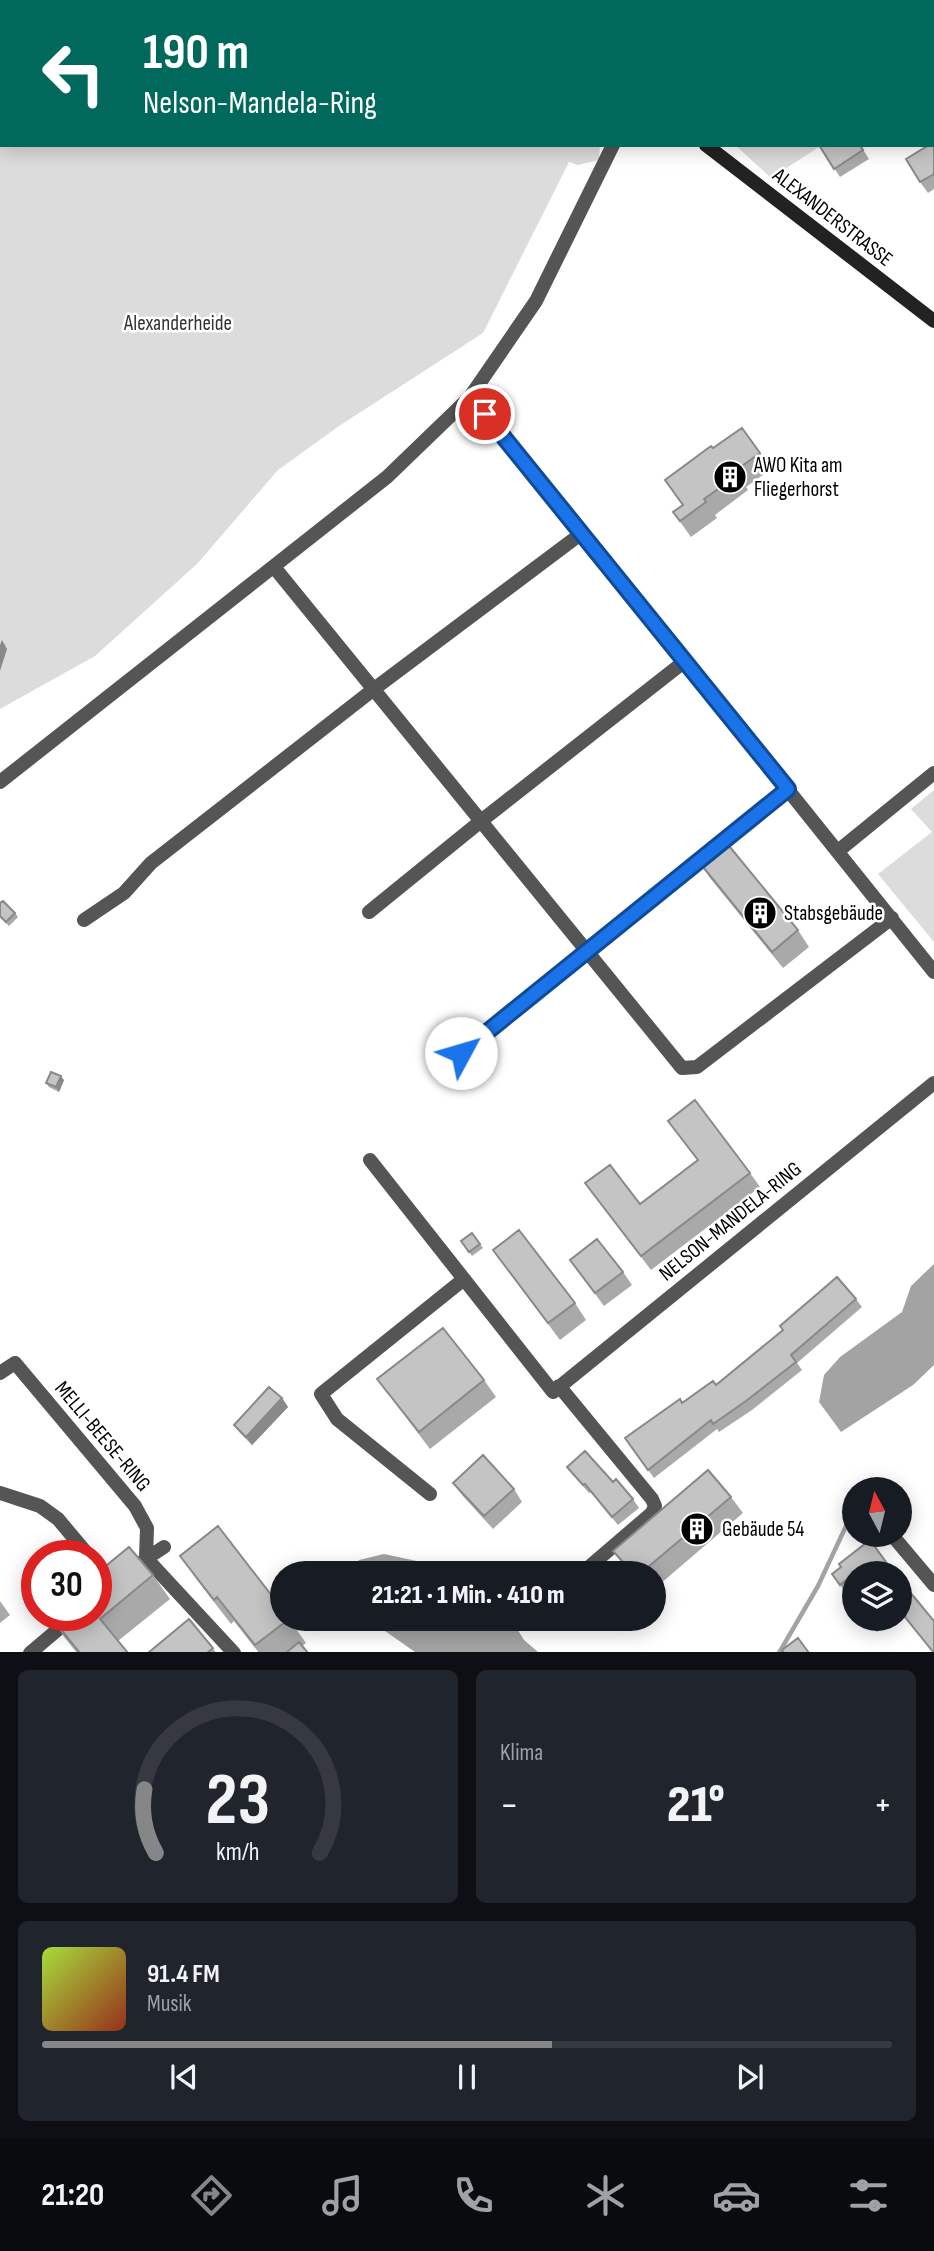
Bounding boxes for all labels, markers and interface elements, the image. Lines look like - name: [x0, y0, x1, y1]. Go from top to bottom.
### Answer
- text: 190 m: [143, 24, 249, 83]
- icon: left: [28, 28, 119, 119]
- text: Nelson-Mandela-Ring: [143, 84, 377, 123]
- street label: ALEXANDERSTRASSE: [767, 162, 898, 272]
- park label: Alexanderheide: [123, 311, 232, 336]
- pin: [455, 384, 515, 444]
- icon: arrive: [466, 395, 504, 433]
- place label: AWO Kita am Fliegerhorst: [753, 453, 843, 502]
- building icon: AWO Kita am Fliegerhorst: [711, 458, 749, 496]
- building icon: Stabsgebäude: [741, 894, 779, 932]
- place label: Stabsgebäude: [784, 901, 883, 926]
- position arrow: [424, 1016, 498, 1090]
- street label: NELSON-MANDELA-RING: [654, 1156, 806, 1286]
- street label: MELLI-BEESE-RING: [49, 1376, 156, 1496]
- north arrow: [842, 1477, 912, 1547]
- map controls: [842, 1477, 912, 1631]
- building icon: Gebäude 54: [678, 1510, 716, 1548]
- place label: Gebäude 54: [722, 1517, 805, 1542]
- speed limit sign: 30: [21, 1540, 112, 1631]
- button: layers: [842, 1561, 912, 1631]
- text: 21:21 · 1 Min. · 410 m: [371, 1580, 565, 1611]
- text: Klima: [500, 1739, 543, 1767]
- text: 23: [206, 1757, 270, 1845]
- text: 21°: [667, 1774, 725, 1837]
- text: −: [500, 1783, 519, 1828]
- text: +: [873, 1783, 892, 1828]
- text: km/h: [216, 1836, 260, 1867]
- text: 91.4 FM: [147, 1959, 220, 1990]
- text: Musik: [147, 1990, 192, 2018]
- icon: previous: [165, 2058, 203, 2096]
- icon: pause: [448, 2058, 486, 2096]
- icon: next: [731, 2058, 769, 2096]
- icon: directions: [187, 2171, 236, 2220]
- icon: music: [318, 2171, 367, 2220]
- icon: phone: [449, 2171, 498, 2220]
- icon: climate: [581, 2171, 630, 2220]
- icon: car: [712, 2171, 761, 2220]
- icon: filters: [844, 2171, 893, 2220]
- text: 21:20: [41, 2176, 104, 2215]

